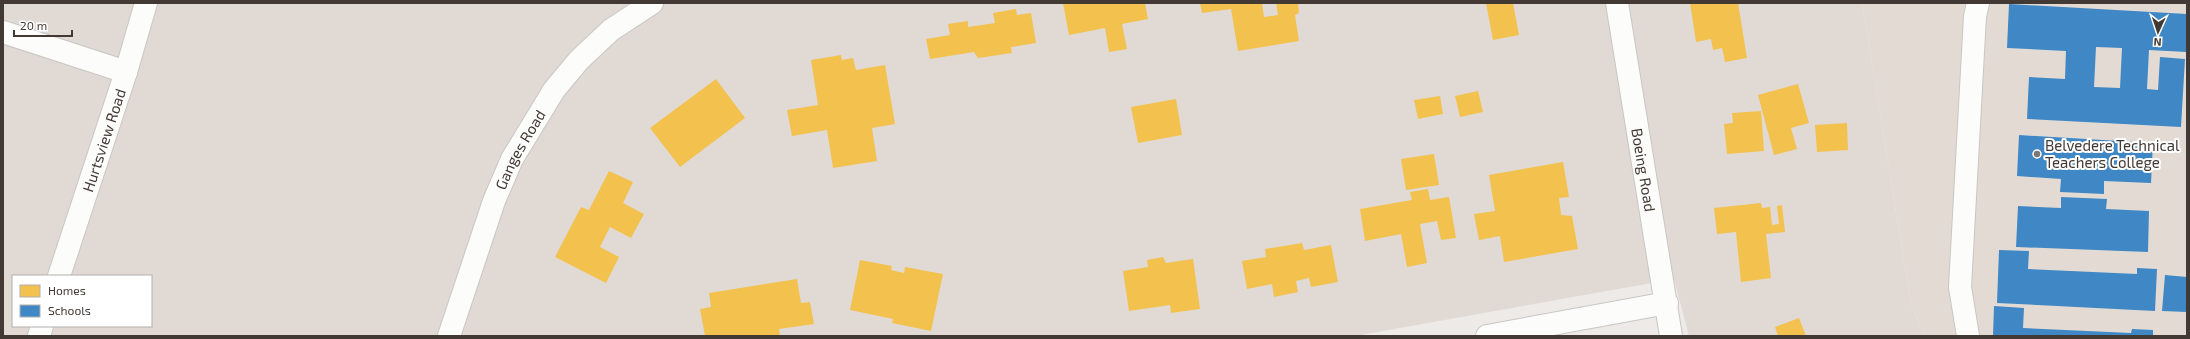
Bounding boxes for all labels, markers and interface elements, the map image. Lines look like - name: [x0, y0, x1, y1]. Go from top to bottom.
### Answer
- scale bar: [14, 12, 72, 38]
- north arrow: [2138, 12, 2178, 52]
- text: 20 m: [20, 18, 47, 32]
- text: N: [2153, 36, 2162, 49]
- street label: Hurtsview Road: [78, 86, 129, 194]
- street label: Ganges Road: [491, 106, 549, 192]
- street label: Boeing Road: [1628, 127, 1660, 213]
- place label: Belvedere Technical Teachers College: [2045, 136, 2180, 171]
- marker: Belvedere Technical Teachers College: [2032, 149, 2042, 159]
- legend: [12, 275, 152, 327]
- text: Homes: [48, 283, 86, 297]
- text: Schools: [48, 303, 91, 317]

